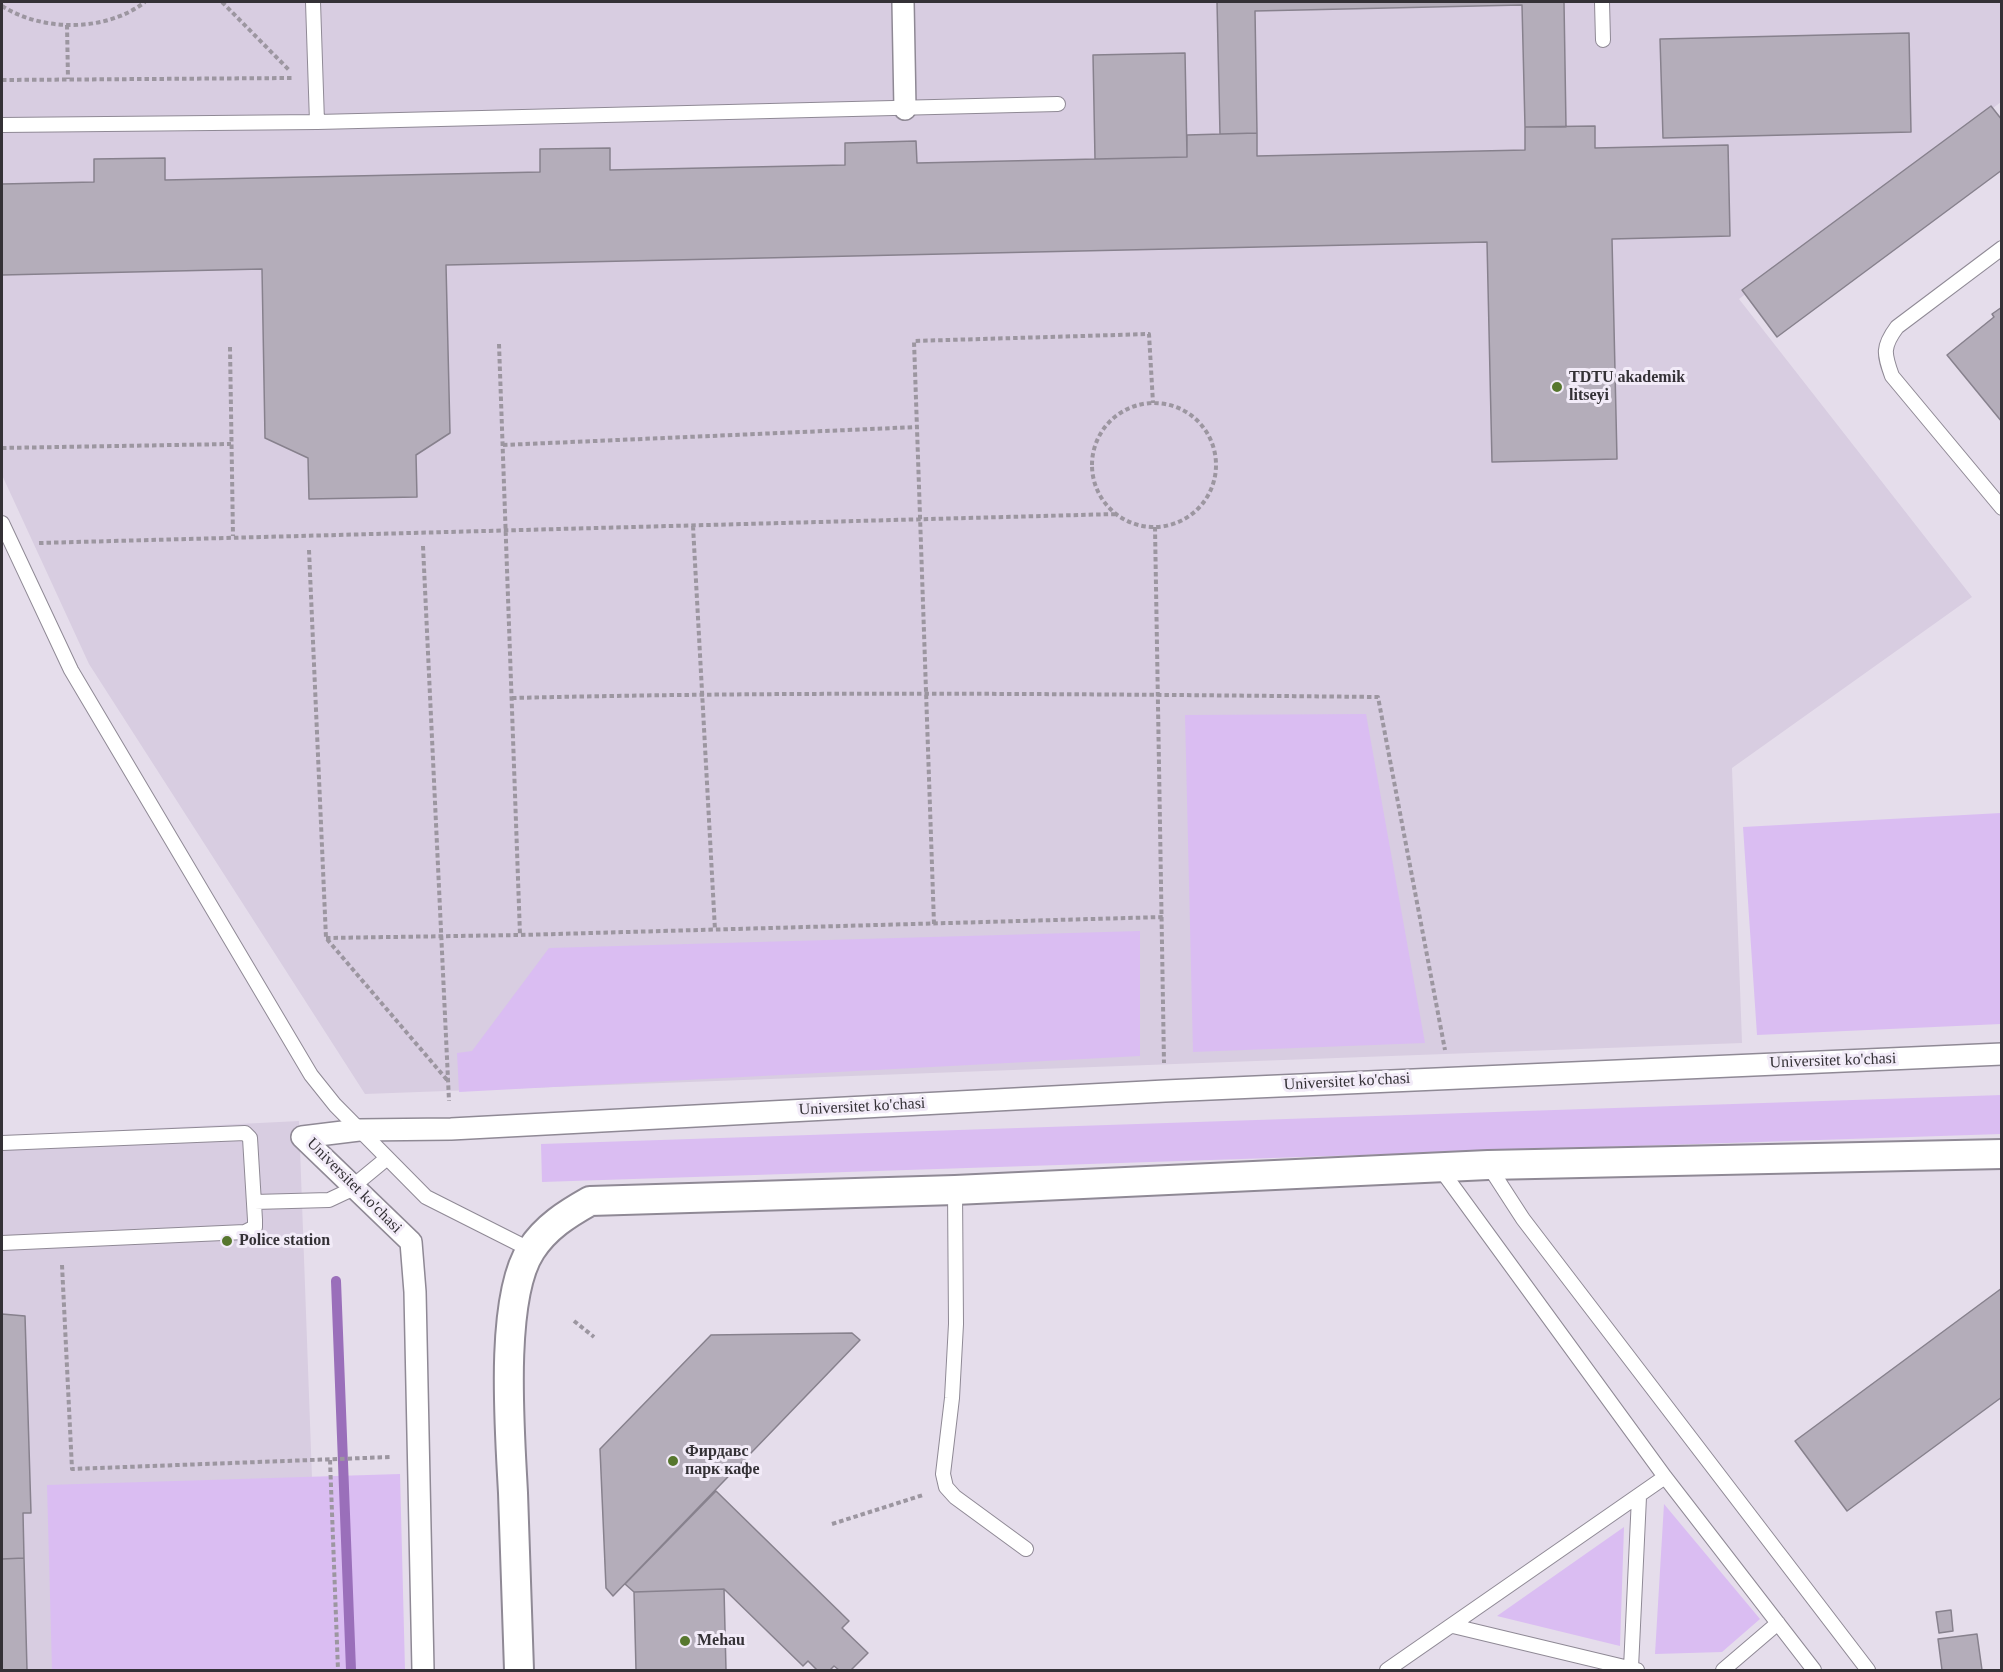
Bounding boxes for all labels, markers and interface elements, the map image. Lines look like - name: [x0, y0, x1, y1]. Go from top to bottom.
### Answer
- place label: TDTU akademik litseyi: [1569, 368, 1685, 406]
- marker: TDTU akademik litseyi: [1550, 380, 1564, 394]
- street label: Universitet ko'chasi: [1769, 1049, 1897, 1073]
- street label: Universitet ko'chasi: [1283, 1069, 1411, 1095]
- street label: Universitet ko'chasi: [798, 1094, 926, 1120]
- street label: Universitet ko'chasi: [302, 1134, 406, 1238]
- place label: Police station: [239, 1231, 330, 1251]
- marker: Police station: [220, 1234, 234, 1248]
- place label: Фирдавс парк кафе: [685, 1442, 759, 1480]
- marker: Фирдавс парк кафе: [666, 1454, 680, 1468]
- place label: Mehau: [697, 1631, 745, 1651]
- marker: Mehau: [678, 1634, 692, 1648]

